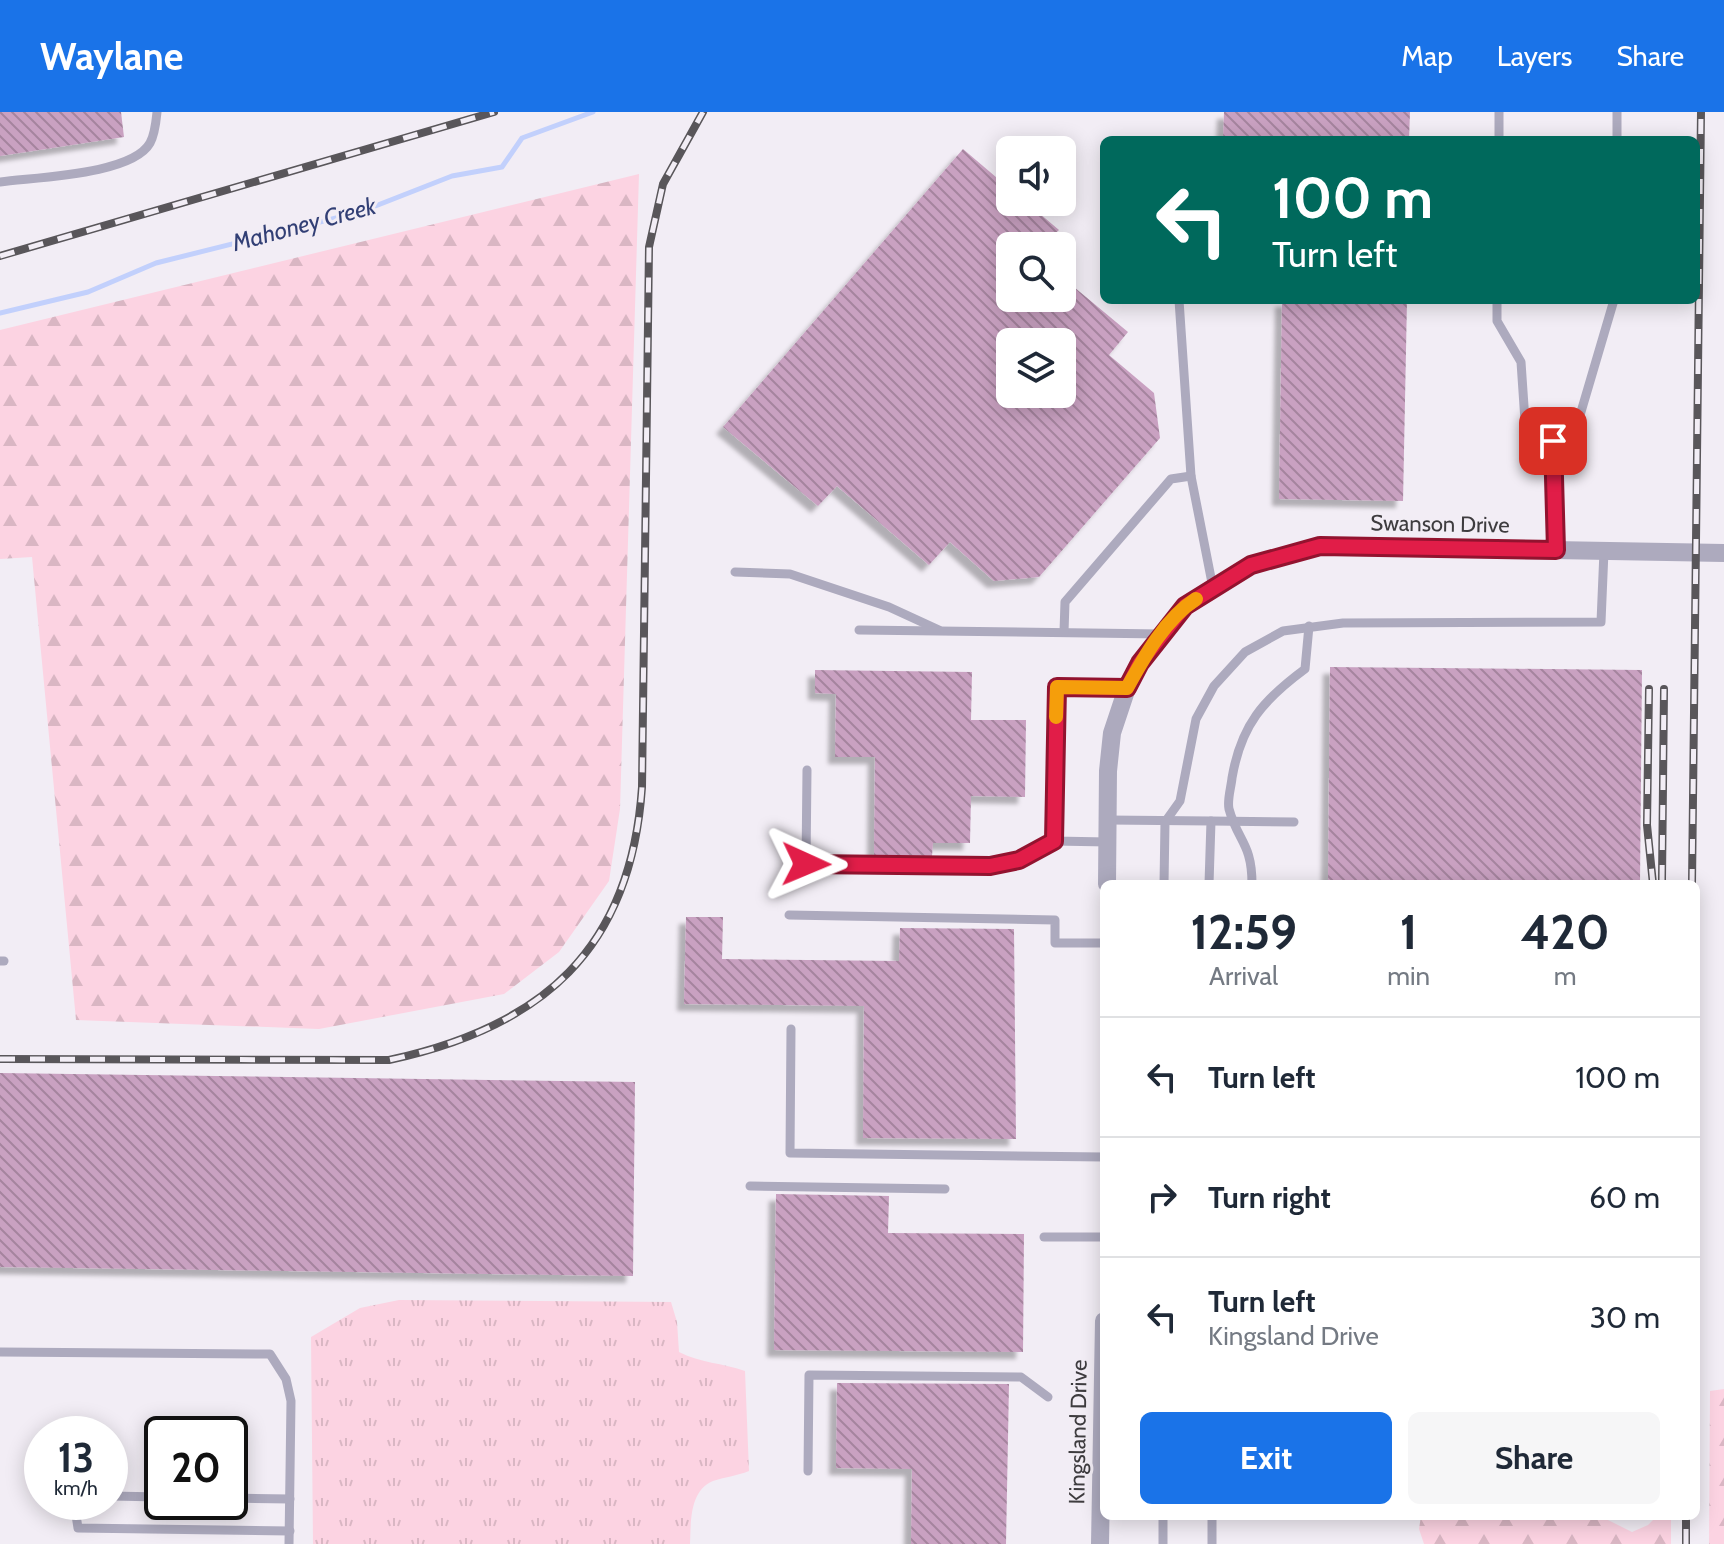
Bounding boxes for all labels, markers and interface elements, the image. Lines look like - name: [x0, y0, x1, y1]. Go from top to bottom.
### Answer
- text: Waylane: [40, 33, 183, 80]
- text: Map: [1401, 39, 1453, 73]
- text: Layers: [1497, 39, 1572, 73]
- text: Share: [1616, 39, 1684, 73]
- map controls: [996, 136, 1076, 408]
- button: sound: [996, 136, 1076, 216]
- text: 100 m: [1272, 164, 1433, 232]
- icon: left: [1140, 168, 1244, 272]
- water label: Mahoney Creek: [228, 191, 380, 257]
- button: search: [996, 232, 1076, 312]
- text: Turn left: [1272, 232, 1397, 276]
- button: layers: [996, 328, 1076, 408]
- pin: [1519, 407, 1587, 475]
- icon: arrive: [1531, 419, 1575, 463]
- street label: Swanson Drive: [1370, 509, 1510, 539]
- position arrow: [764, 822, 848, 906]
- text: 12:59: [1190, 903, 1297, 961]
- text: 1: [1400, 903, 1418, 961]
- text: 420: [1521, 903, 1610, 961]
- text: Arrival: [1209, 960, 1278, 992]
- text: min: [1387, 960, 1430, 992]
- text: m: [1554, 960, 1576, 992]
- icon: left: [1140, 1055, 1184, 1099]
- text: Turn left: [1208, 1059, 1316, 1096]
- text: 100 m: [1575, 1059, 1660, 1096]
- icon: right: [1140, 1175, 1184, 1219]
- text: Turn right: [1208, 1179, 1331, 1216]
- text: 60 m: [1589, 1179, 1660, 1216]
- text: Turn left: [1208, 1283, 1316, 1320]
- icon: left: [1140, 1295, 1184, 1339]
- text: 30 m: [1590, 1299, 1660, 1336]
- text: Kingsland Drive: [1208, 1320, 1379, 1352]
- street label: Kingsland Drive: [1063, 1359, 1093, 1505]
- button: Exit: [1140, 1412, 1392, 1504]
- button: Share: [1408, 1412, 1660, 1504]
- speed limit sign: 20: [144, 1416, 248, 1520]
- text: 13: [58, 1433, 94, 1482]
- text: km/h: [54, 1476, 98, 1500]

